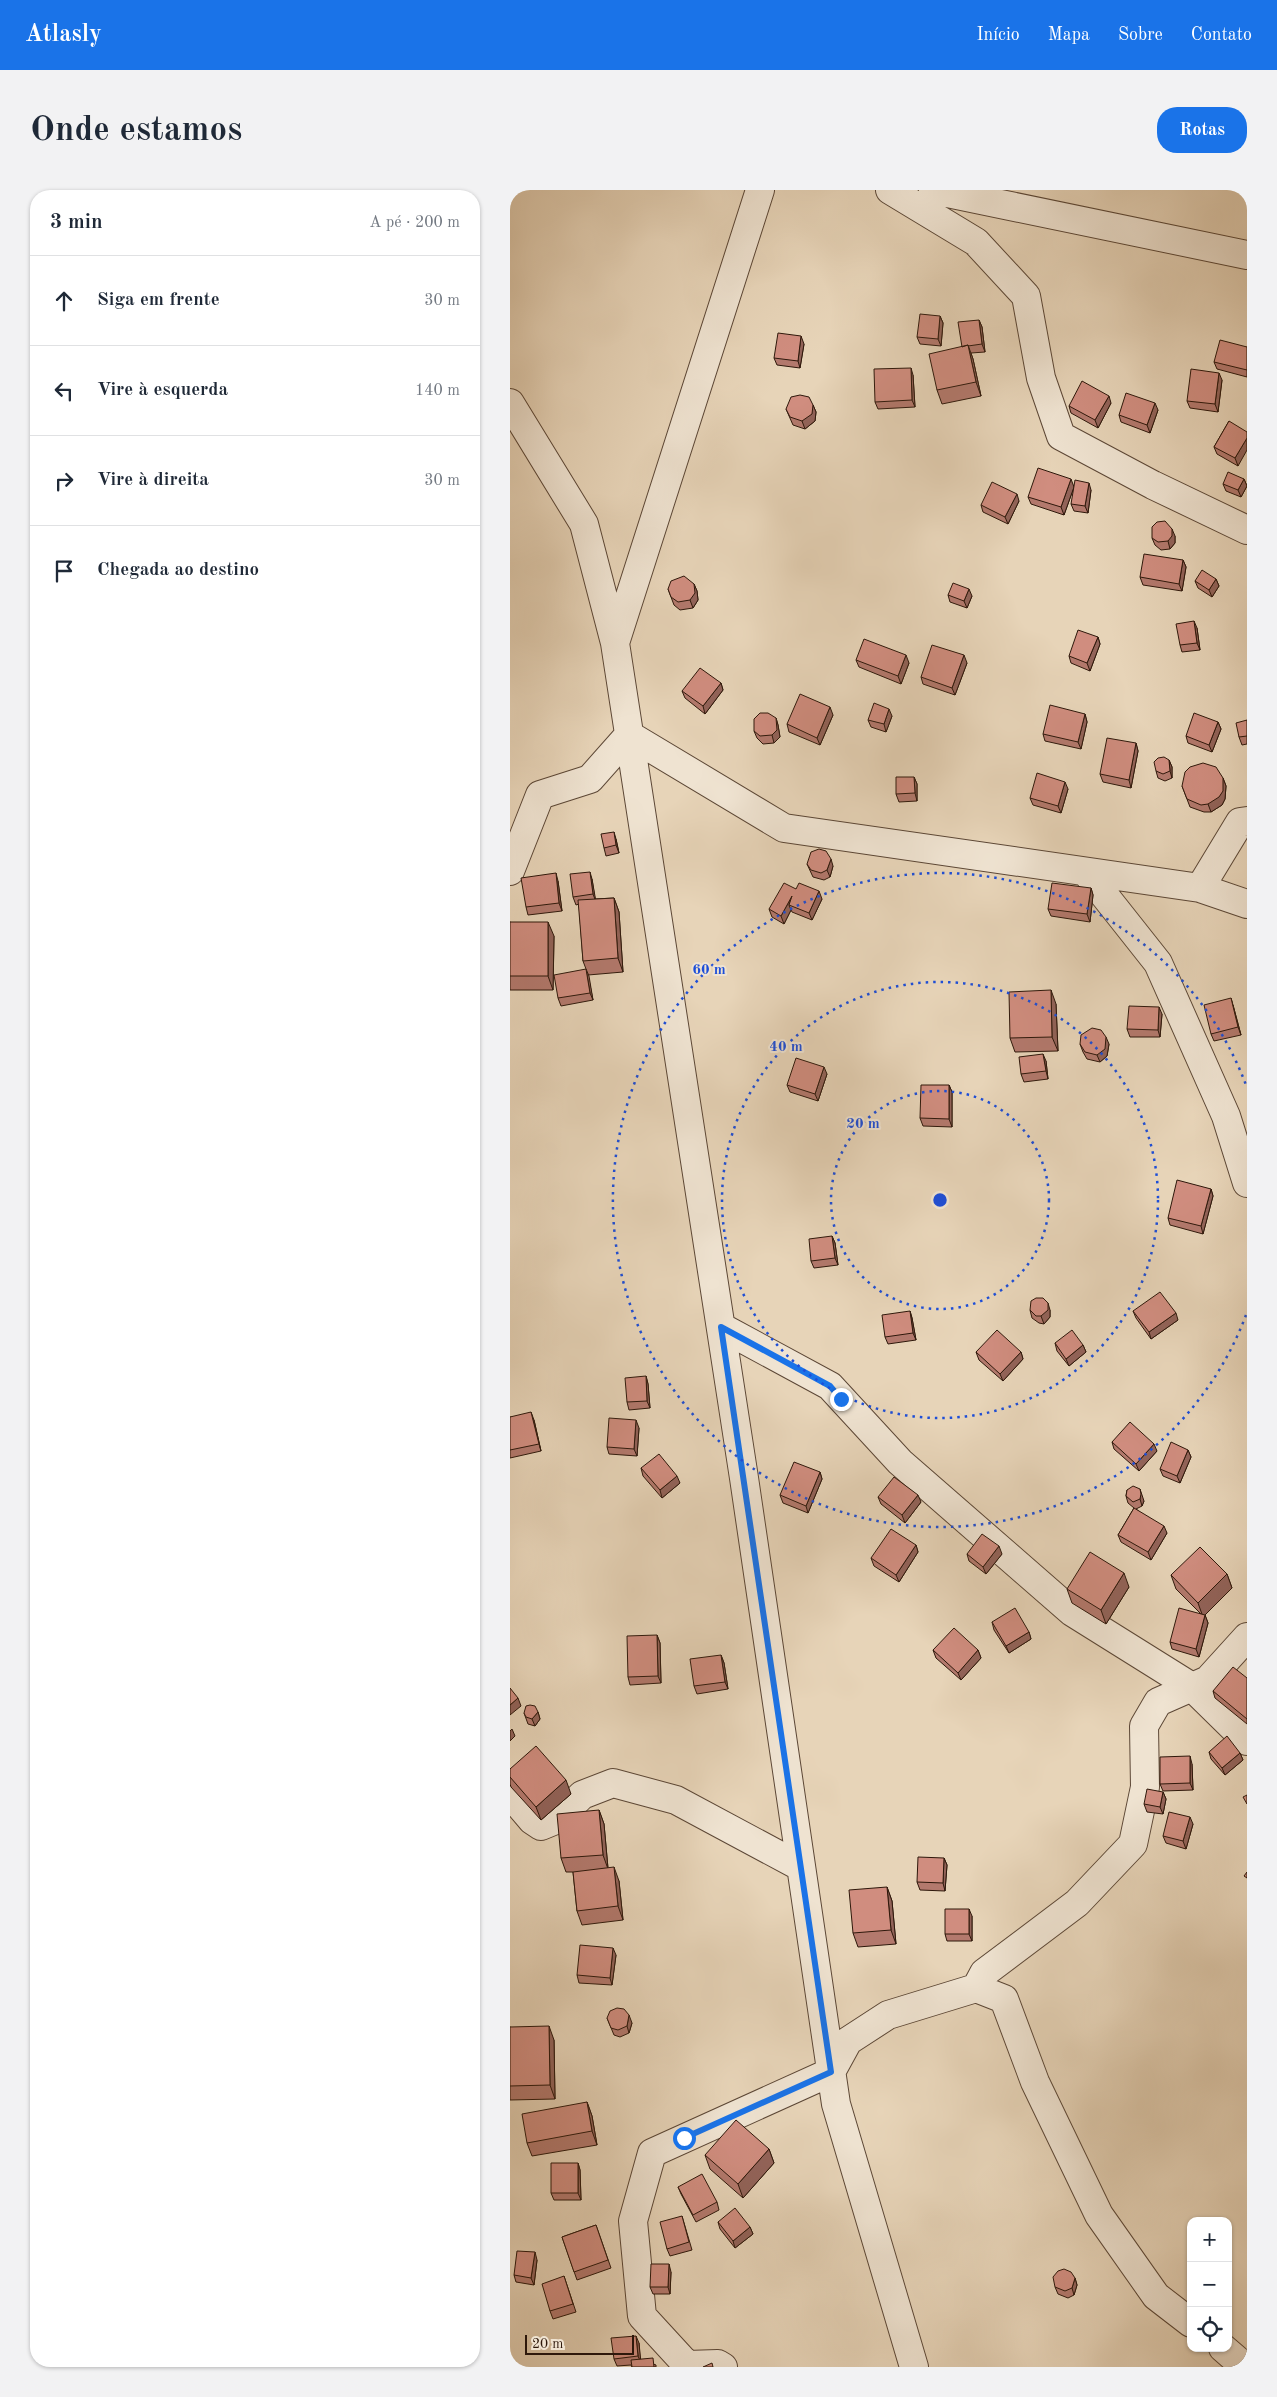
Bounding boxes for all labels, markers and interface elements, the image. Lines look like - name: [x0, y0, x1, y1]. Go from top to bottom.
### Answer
- text: Atlasly: [25, 23, 102, 47]
- text: Início: [976, 26, 1020, 44]
- text: Mapa: [1048, 26, 1090, 44]
- text: Sobre: [1118, 26, 1163, 44]
- text: Contato: [1191, 26, 1252, 44]
- button: Rotas: [1157, 107, 1247, 153]
- text: Onde estamos: [30, 113, 242, 148]
- text: 3 min: [50, 212, 103, 233]
- text: A pé · 200 m: [369, 215, 460, 231]
- icon: ahead: [50, 287, 78, 315]
- text: Siga em frente: [97, 291, 220, 310]
- text: 30 m: [424, 293, 460, 309]
- icon: left: [50, 377, 78, 405]
- text: Vire à esquerda: [97, 381, 228, 400]
- text: 140 m: [415, 383, 460, 399]
- icon: right: [50, 467, 78, 495]
- text: Vire à direita: [97, 471, 209, 490]
- text: 30 m: [424, 473, 460, 489]
- icon: arrive: [50, 557, 78, 585]
- text: Chegada ao destino: [97, 561, 259, 580]
- text: 60 m: [692, 963, 726, 978]
- text: 40 m: [769, 1040, 803, 1055]
- text: 20 m: [846, 1117, 880, 1132]
- centre of rings: [931, 1191, 949, 1209]
- route end: [830, 1388, 853, 1411]
- route start: [673, 2127, 696, 2150]
- map controls: [1187, 2217, 1232, 2352]
- button: +: [1187, 2217, 1232, 2262]
- button: −: [1187, 2262, 1232, 2307]
- button: locate: [1187, 2307, 1232, 2352]
- scale bar: [525, 2332, 634, 2355]
- text: 20 m: [532, 2337, 563, 2351]

